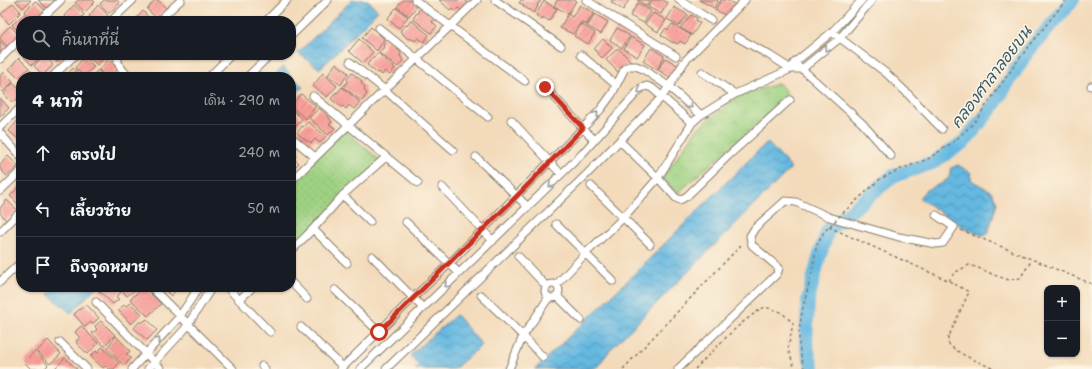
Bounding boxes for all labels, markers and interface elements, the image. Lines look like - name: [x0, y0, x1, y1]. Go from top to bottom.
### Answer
- search box: [16, 16, 296, 60]
- water label: คลองศาลาลอยบน: [946, 21, 1037, 132]
- icon: search: [30, 27, 52, 49]
- text: ค้นหาที่นี่: [62, 30, 119, 50]
- one-way arrow: [824, 45, 831, 52]
- route end: [536, 78, 554, 96]
- one-way arrow: [637, 86, 645, 93]
- text: 4 นาที: [32, 90, 83, 112]
- text: เดิน · 290 m: [204, 92, 280, 109]
- one-way arrow: [685, 101, 692, 108]
- one-way arrow: [592, 111, 599, 119]
- icon: ahead: [32, 142, 54, 164]
- text: 240 m: [238, 144, 280, 161]
- text: ตรงไป: [70, 145, 116, 165]
- one-way arrow: [548, 180, 556, 187]
- icon: left: [32, 198, 54, 220]
- text: 50 m: [247, 200, 280, 217]
- text: เลี้ยวซ้าย: [70, 201, 131, 221]
- icon: arrive: [32, 254, 54, 276]
- text: ถึงจุดหมาย: [70, 257, 148, 277]
- one-way arrow: [444, 280, 452, 288]
- map controls: [1044, 285, 1080, 357]
- button: +: [1044, 285, 1080, 321]
- button: −: [1044, 321, 1080, 357]
- route start: [370, 323, 388, 341]
- one-way arrow: [153, 337, 161, 345]

